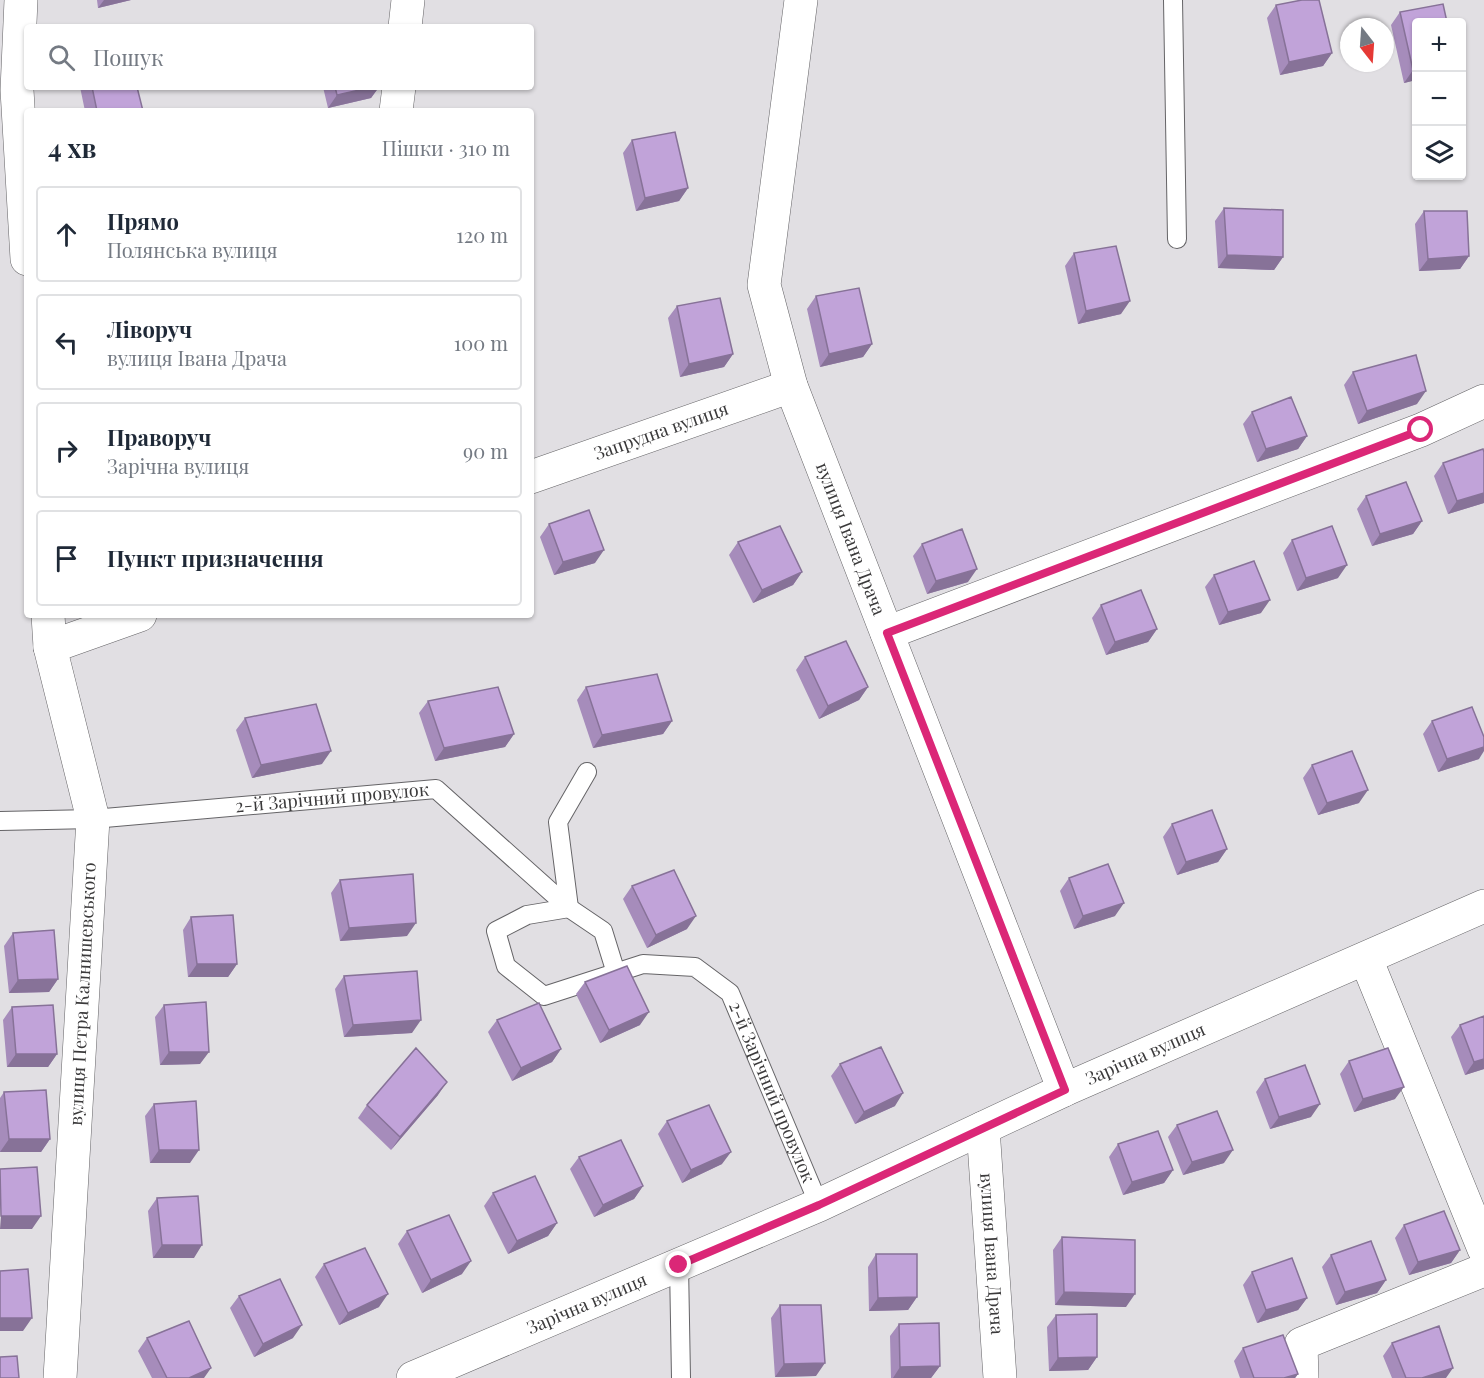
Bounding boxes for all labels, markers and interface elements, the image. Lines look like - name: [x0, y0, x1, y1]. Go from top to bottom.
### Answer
- north arrow: [1340, 18, 1394, 72]
- map controls: [1412, 18, 1466, 180]
- button: +: [1412, 18, 1466, 72]
- search box: [24, 24, 534, 90]
- icon: search: [45, 41, 78, 74]
- text: Пошук: [93, 42, 164, 72]
- button: −: [1412, 72, 1466, 126]
- button: layers: [1412, 126, 1466, 180]
- text: 4 хв: [48, 130, 96, 165]
- text: Пішки · 310 m: [382, 134, 510, 161]
- text: Прямо: [107, 206, 179, 236]
- icon: ahead: [50, 218, 83, 251]
- text: 120 m: [456, 221, 508, 248]
- text: Полянська вулиця: [107, 236, 278, 263]
- text: Ліворуч: [107, 314, 192, 344]
- icon: left: [50, 326, 83, 359]
- text: 100 m: [454, 329, 508, 356]
- text: вулиця Івана Драча: [107, 344, 287, 371]
- street label: Запрудна вулиця: [591, 396, 732, 465]
- route start: [1407, 416, 1433, 442]
- text: Праворуч: [107, 422, 211, 452]
- icon: right: [50, 434, 83, 467]
- text: 90 m: [463, 437, 508, 464]
- text: Зарічна вулиця: [107, 452, 249, 479]
- street label: вулиця Івана Драча: [811, 459, 892, 618]
- icon: arrive: [50, 542, 83, 575]
- text: Пункт призначення: [107, 543, 324, 573]
- street label: 2-й Зарічний провулок: [234, 777, 430, 818]
- street label: вулиця Петра Калнишевського: [63, 862, 101, 1126]
- street label: 2-й Зарічний провулок: [724, 997, 821, 1186]
- street label: Зарічна вулиця: [1082, 1017, 1209, 1090]
- street label: вулиця Івана Драча: [975, 1172, 1010, 1335]
- route end: [665, 1251, 691, 1277]
- street label: Зарічна вулиця: [523, 1267, 650, 1339]

